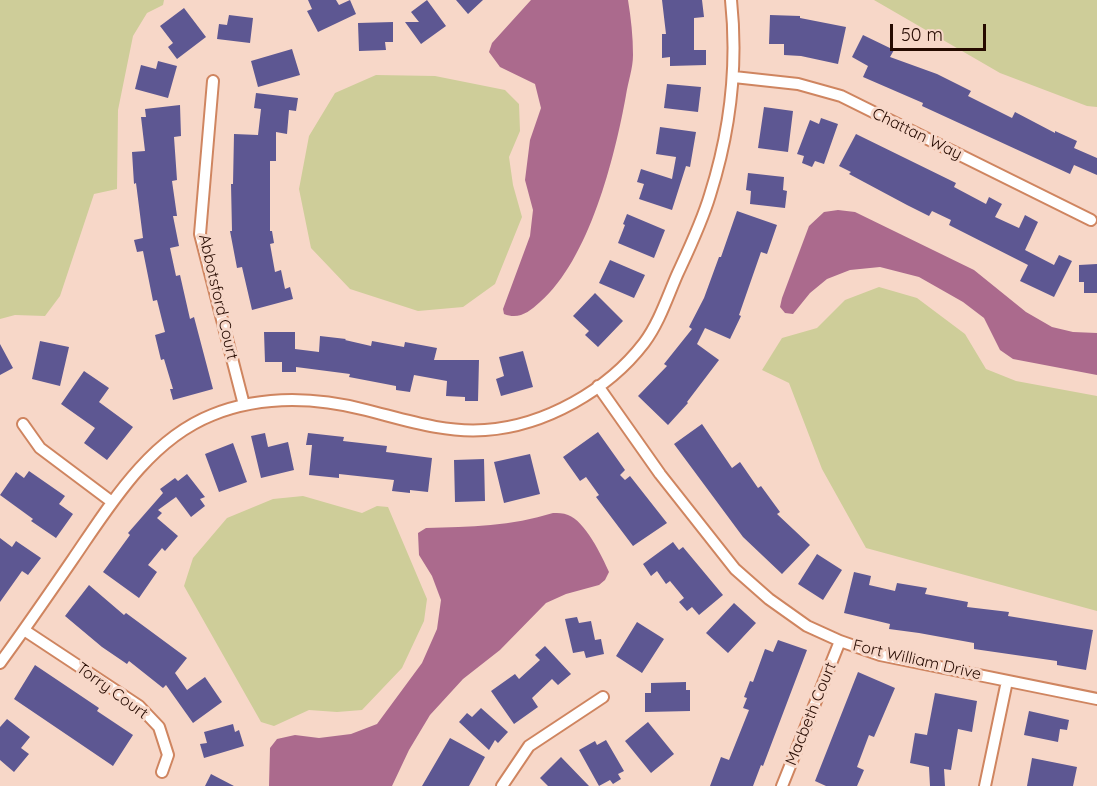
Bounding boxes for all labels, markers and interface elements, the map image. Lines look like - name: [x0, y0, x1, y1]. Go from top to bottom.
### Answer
- scale bar: [893, 12, 989, 50]
- text: 50 m: [901, 23, 943, 46]
- street label: Chattan Way: [869, 104, 965, 164]
- street label: Abbotsford Court: [194, 232, 242, 362]
- street label: Fort William Drive: [851, 636, 983, 684]
- street label: Torry Court: [72, 659, 152, 723]
- street label: Macbeth Court: [782, 660, 840, 768]

